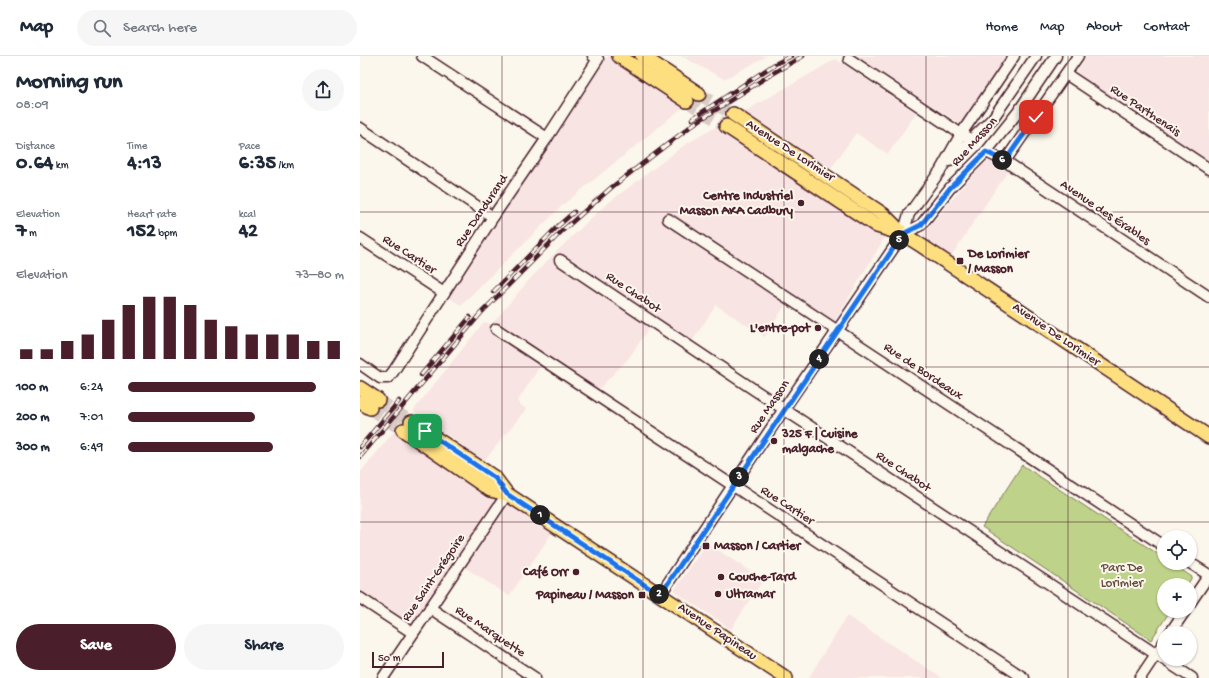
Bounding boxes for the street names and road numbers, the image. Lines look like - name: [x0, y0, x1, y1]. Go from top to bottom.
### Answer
- street label: Rue Parthenais: [1107, 82, 1184, 141]
- street label: Rue Masson: [949, 114, 1002, 170]
- street label: Avenue De Lorimier: [743, 117, 838, 186]
- street label: Rue Dandurand: [452, 171, 512, 250]
- street label: Avenue des Érables: [1057, 176, 1154, 249]
- street label: Rue Cartier: [379, 232, 440, 279]
- street label: Rue Chabot: [603, 269, 665, 318]
- street label: Avenue De Lorimier: [1009, 300, 1104, 371]
- street label: Rue de Bordeaux: [880, 340, 966, 404]
- street label: Rue Masson: [747, 377, 794, 437]
- street label: Rue Chabot: [873, 448, 935, 497]
- street label: Rue Cartier: [757, 483, 818, 530]
- street label: Rue Saint-Grégoire: [399, 531, 469, 625]
- street label: Avenue Papineau: [675, 600, 759, 664]
- street label: Rue Marquette: [452, 603, 528, 661]

